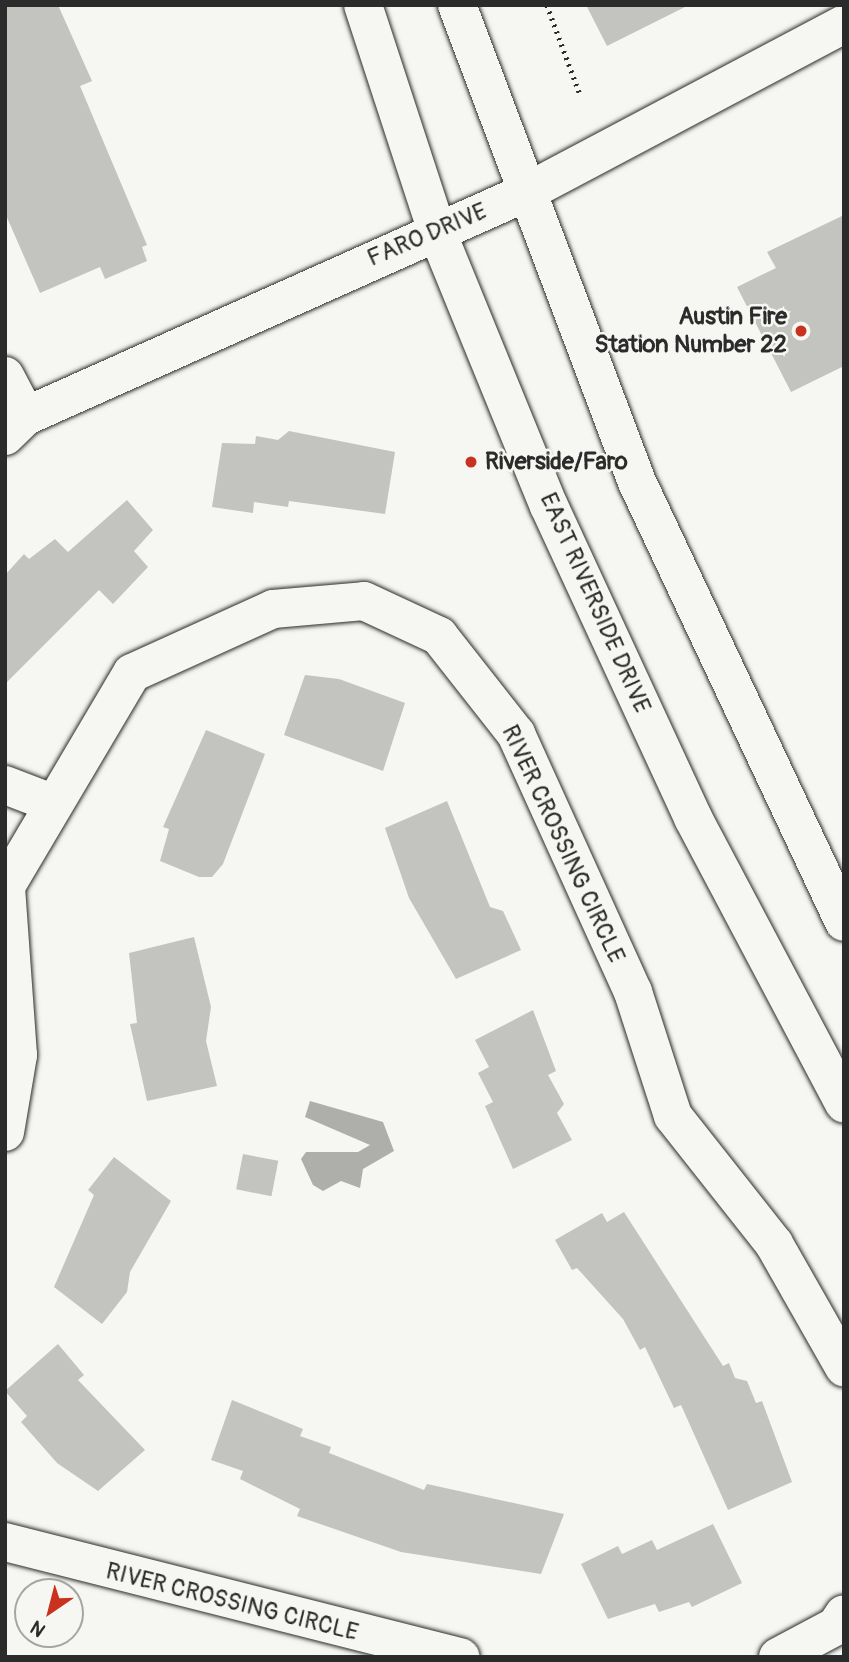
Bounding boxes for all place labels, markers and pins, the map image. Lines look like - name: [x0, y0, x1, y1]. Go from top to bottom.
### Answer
- place label: Austin Fire Station Number 22: [594, 303, 787, 359]
- marker: Austin Fire Station Number 22: [793, 323, 809, 339]
- place label: Riverside/Faro: [485, 448, 628, 476]
- marker: Riverside/Faro: [463, 454, 479, 470]

